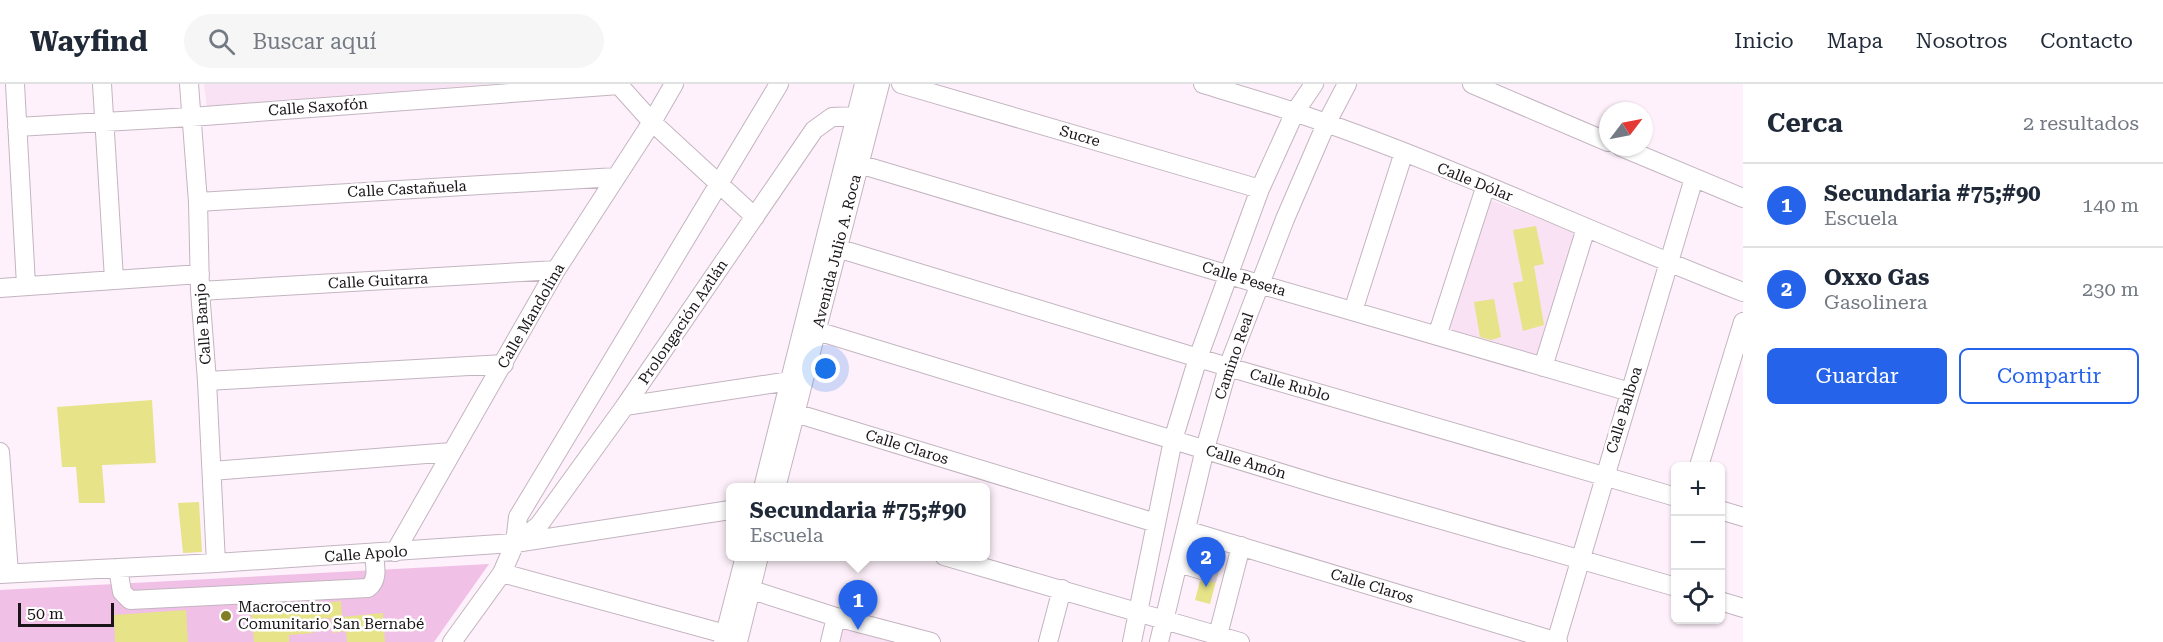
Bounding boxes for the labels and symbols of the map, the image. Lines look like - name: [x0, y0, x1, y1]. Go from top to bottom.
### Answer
- street label: Calle Saxofón: [267, 95, 369, 119]
- north arrow: [1599, 102, 1653, 156]
- street label: Sucre: [1058, 122, 1102, 150]
- street label: Calle Dólar: [1435, 159, 1515, 205]
- street label: Avenida Julio A. Roca: [809, 173, 865, 329]
- street label: Calle Castañuela: [347, 177, 467, 201]
- street label: Prolongación Aztlán: [635, 256, 732, 388]
- street label: Calle Peseta: [1200, 258, 1288, 300]
- street label: Calle Mandolina: [494, 260, 568, 372]
- street label: Calle Guitarra: [327, 269, 429, 293]
- street label: Calle Banjo: [191, 283, 215, 365]
- street label: Camino Real: [1211, 310, 1257, 402]
- your location: [811, 354, 840, 383]
- street label: Calle Balboa: [1602, 364, 1646, 456]
- street label: Calle Rublo: [1248, 365, 1332, 405]
- street label: Calle Claros: [863, 426, 951, 468]
- street label: Calle Amón: [1204, 441, 1289, 483]
- pin: 2: [1186, 538, 1226, 587]
- street label: Calle Apolo: [324, 542, 408, 566]
- street label: Calle Claros: [1328, 565, 1416, 607]
- pin: 1: [838, 580, 878, 630]
- place label: Macrocentro Comunitario San Bernabé: [238, 598, 424, 633]
- scale bar: [18, 600, 114, 628]
- marker: Macrocentro Comunitario San Bernabé: [219, 609, 233, 623]

